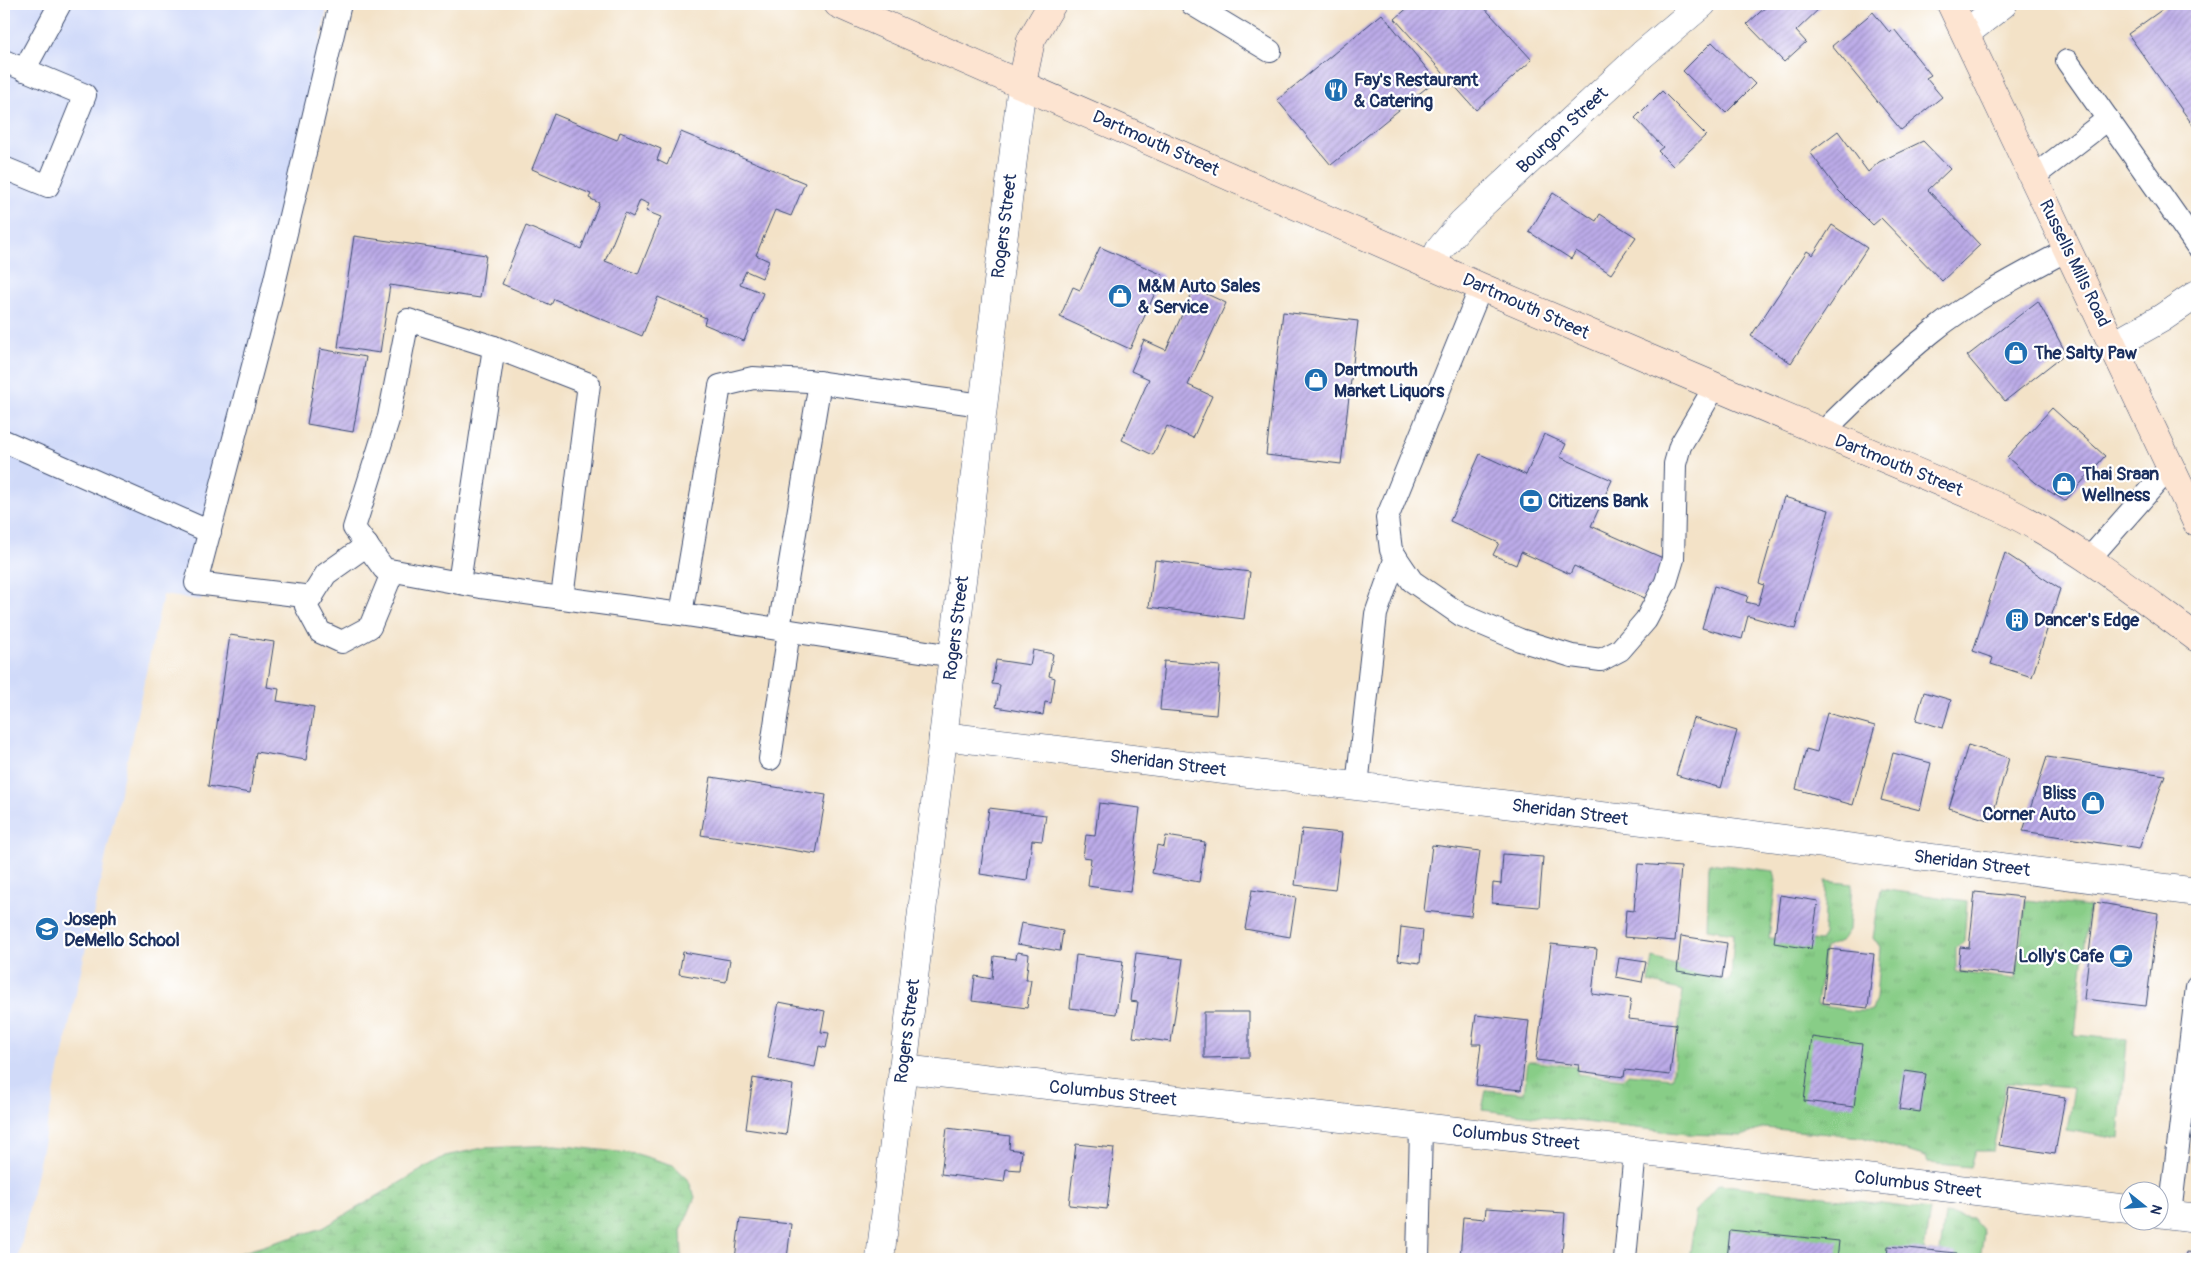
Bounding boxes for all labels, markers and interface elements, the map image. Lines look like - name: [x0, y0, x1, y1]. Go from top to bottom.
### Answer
- place label: Fay's Restaurant & Catering: [1354, 69, 1479, 113]
- restaurant icon: Fay's Restaurant & Catering: [1323, 77, 1349, 103]
- street label: Bourgon Street: [1512, 82, 1613, 179]
- street label: Dartmouth Street: [1089, 105, 1223, 182]
- street label: Rogers Street: [987, 172, 1022, 280]
- street label: Russells Mills Road: [2034, 196, 2115, 331]
- street label: Dartmouth Street: [1459, 268, 1593, 345]
- place label: M&M Auto Sales & Service: [1138, 275, 1261, 319]
- shop icon: M&M Auto Sales & Service: [1107, 283, 1133, 309]
- shop icon: The Salty Paw: [2003, 340, 2029, 366]
- place label: The Salty Paw: [2033, 342, 2138, 365]
- place label: Dartmouth Market Liquors: [1334, 359, 1445, 403]
- shop icon: Dartmouth Market Liquors: [1303, 367, 1329, 393]
- street label: Dartmouth Street: [1831, 429, 1967, 502]
- place label: Thai Sraan Wellness: [2081, 463, 2159, 507]
- shop icon: Thai Sraan Wellness: [2051, 471, 2077, 497]
- bank icon: Citizens Bank: [1518, 488, 1544, 514]
- place label: Citizens Bank: [1548, 490, 1649, 513]
- street label: Rogers Street: [939, 574, 974, 682]
- building icon: Dancer's Edge: [2004, 607, 2030, 633]
- place label: Dancer's Edge: [2034, 609, 2140, 632]
- street label: Sheridan Street: [1108, 745, 1228, 782]
- place label: Bliss Corner Auto: [1982, 782, 2077, 826]
- shop icon: Bliss Corner Auto: [2080, 790, 2106, 816]
- street label: Sheridan Street: [1510, 794, 1630, 831]
- street label: Sheridan Street: [1912, 845, 2032, 882]
- place label: Joseph DeMello School: [64, 908, 180, 952]
- school or university icon: Joseph DeMello School: [34, 916, 60, 942]
- cafe icon: Lolly's Cafe: [2108, 943, 2134, 969]
- place label: Lolly's Cafe: [2018, 945, 2105, 968]
- street label: Rogers Street: [890, 977, 925, 1085]
- street label: Columbus Street: [1048, 1075, 1179, 1112]
- street label: Columbus Street: [1451, 1119, 1582, 1156]
- street label: Columbus Street: [1853, 1165, 1984, 1204]
- north arrow: [2118, 1180, 2168, 1230]
- text: N: [2146, 1203, 2165, 1217]

